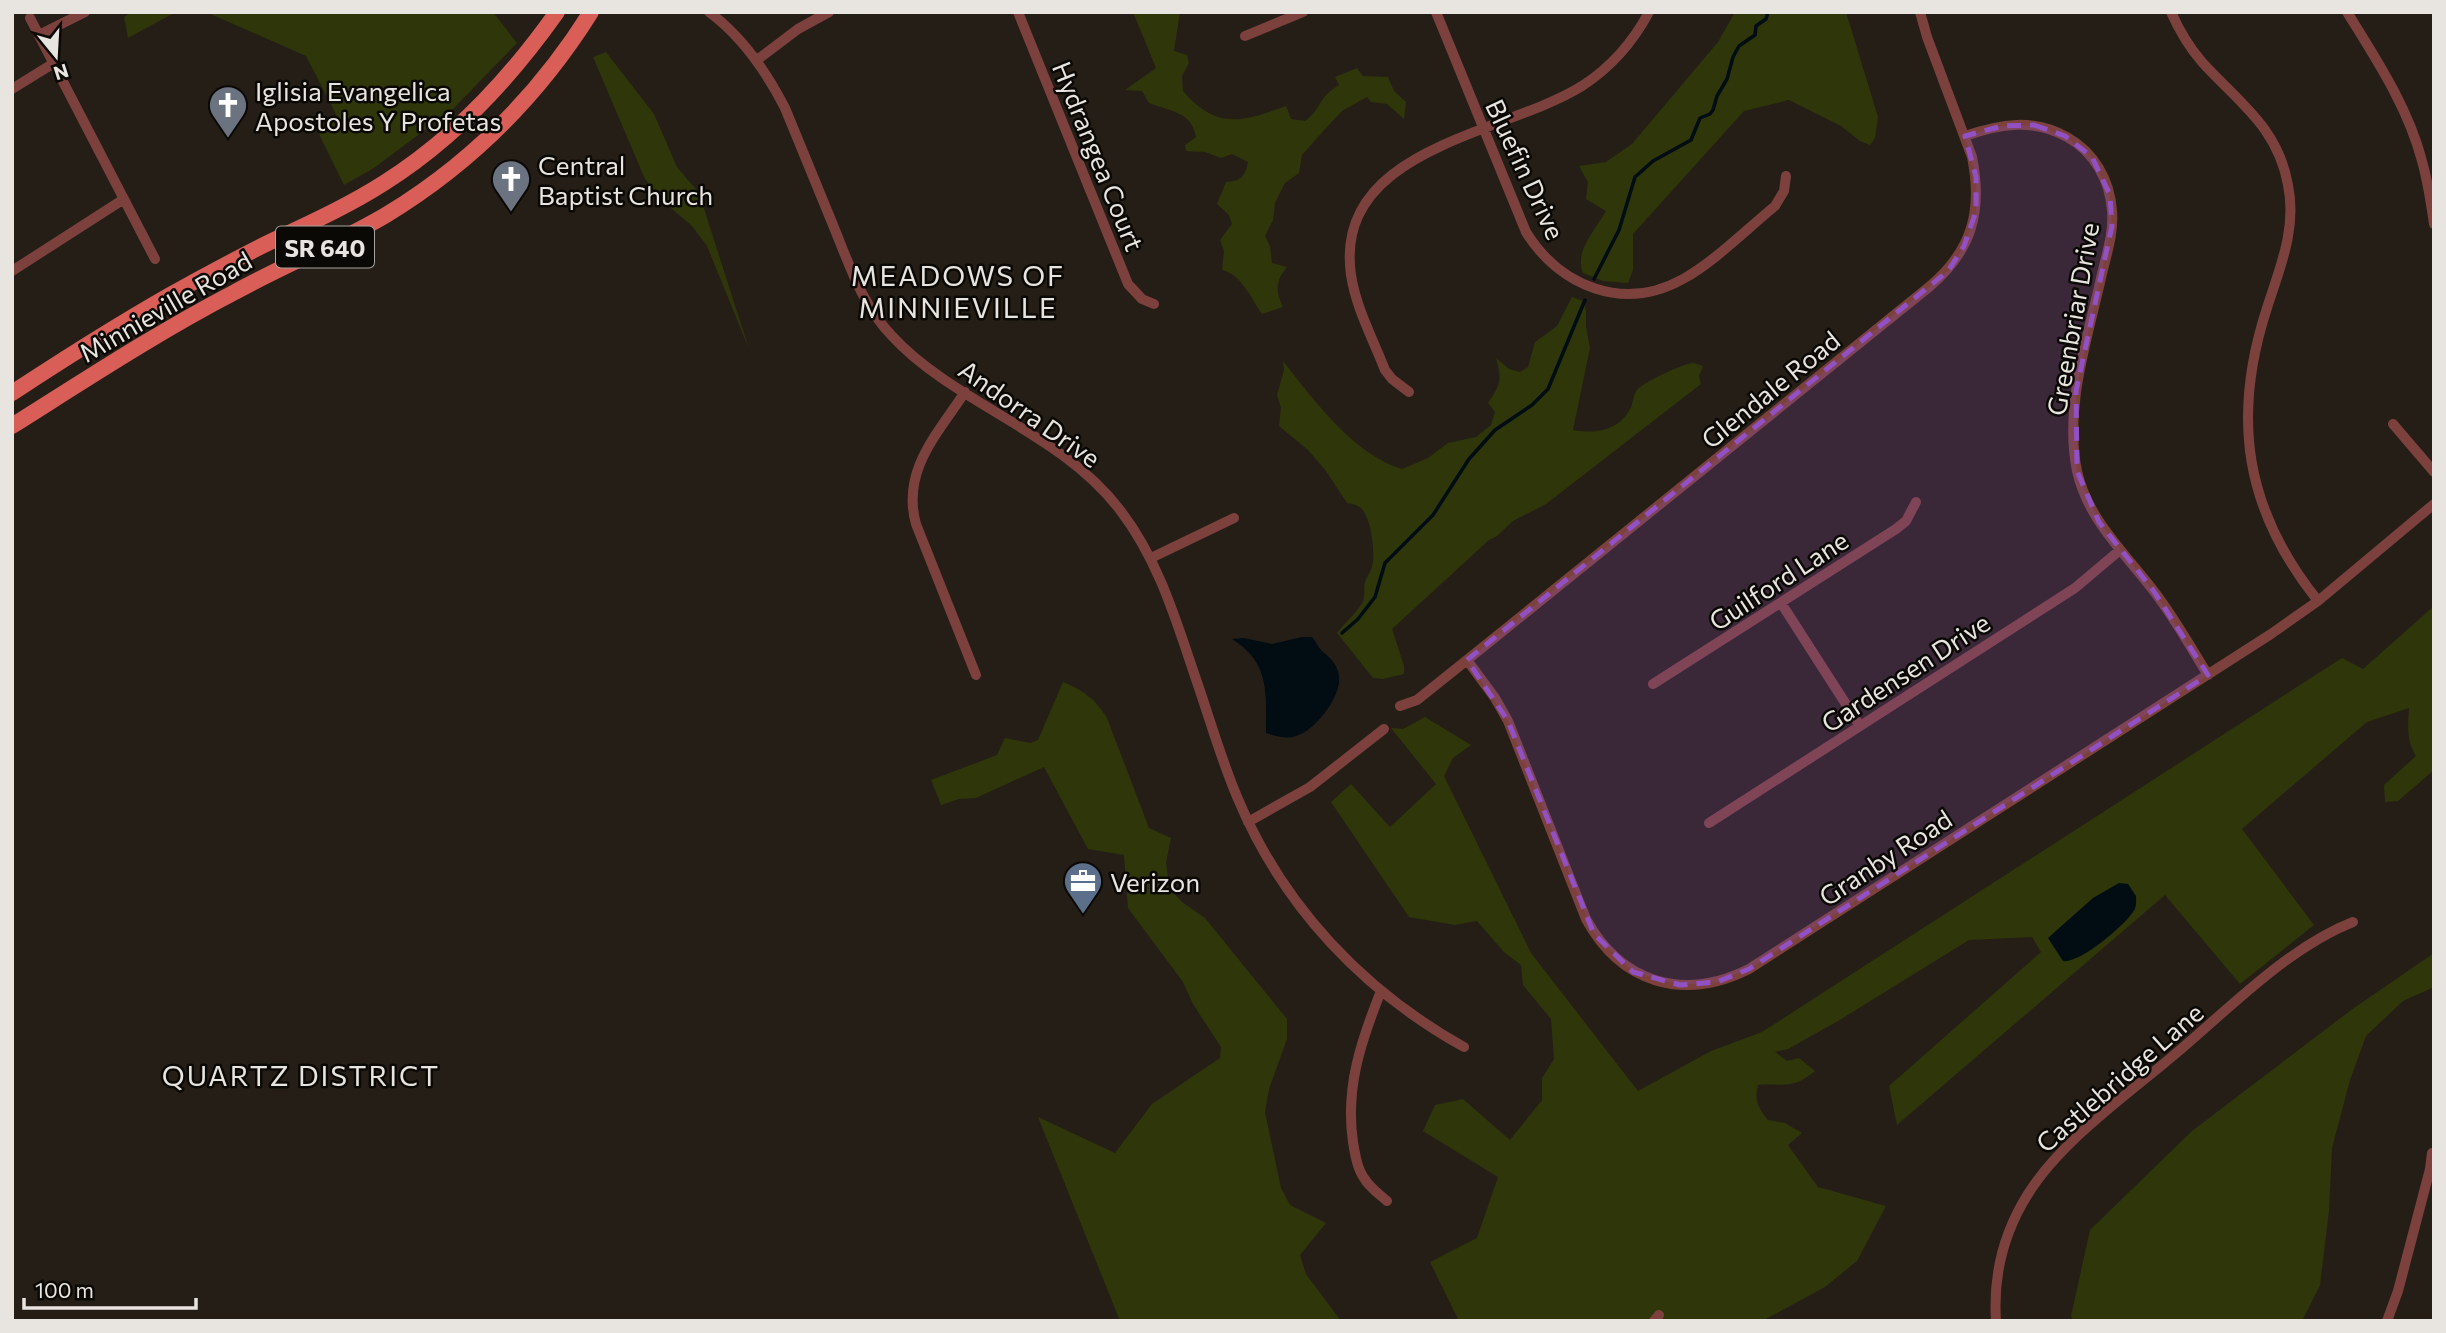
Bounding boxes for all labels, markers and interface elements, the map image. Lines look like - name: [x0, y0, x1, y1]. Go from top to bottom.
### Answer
- north arrow: [21, 21, 91, 91]
- street label: Hydrangea Court: [1047, 57, 1151, 255]
- text: N: [51, 60, 72, 86]
- place label: Iglisia Evangelica Apostoles Y Profetas: [255, 75, 501, 136]
- church icon: Iglisia Evangelica Apostoles Y Profetas: [207, 84, 249, 139]
- street label: Bluefin Drive: [1480, 94, 1572, 244]
- place label: Central Baptist Church: [538, 149, 713, 210]
- church icon: Central Baptist Church: [490, 158, 532, 213]
- street label: Greenbriar Drive: [2040, 220, 2104, 418]
- road number: SR 640: [276, 226, 374, 268]
- street label: Minnieville Road: [73, 244, 257, 368]
- district label: MEADOWS OF MINNIEVILLE: [851, 258, 1065, 324]
- street label: Glendale Road: [1695, 324, 1845, 454]
- street label: Andorra Drive: [953, 353, 1107, 473]
- street label: Guilford Lane: [1703, 524, 1853, 636]
- street label: Gardensen Drive: [1815, 606, 1995, 738]
- street label: Granby Road: [1813, 803, 1957, 911]
- office icon: Verizon: [1062, 860, 1104, 915]
- place label: Verizon: [1110, 866, 1200, 897]
- street label: Castlebridge Lane: [2029, 996, 2209, 1158]
- district label: QUARTZ DISTRICT: [162, 1058, 440, 1092]
- scale bar: [24, 1266, 196, 1310]
- text: 100 m: [35, 1277, 94, 1302]

